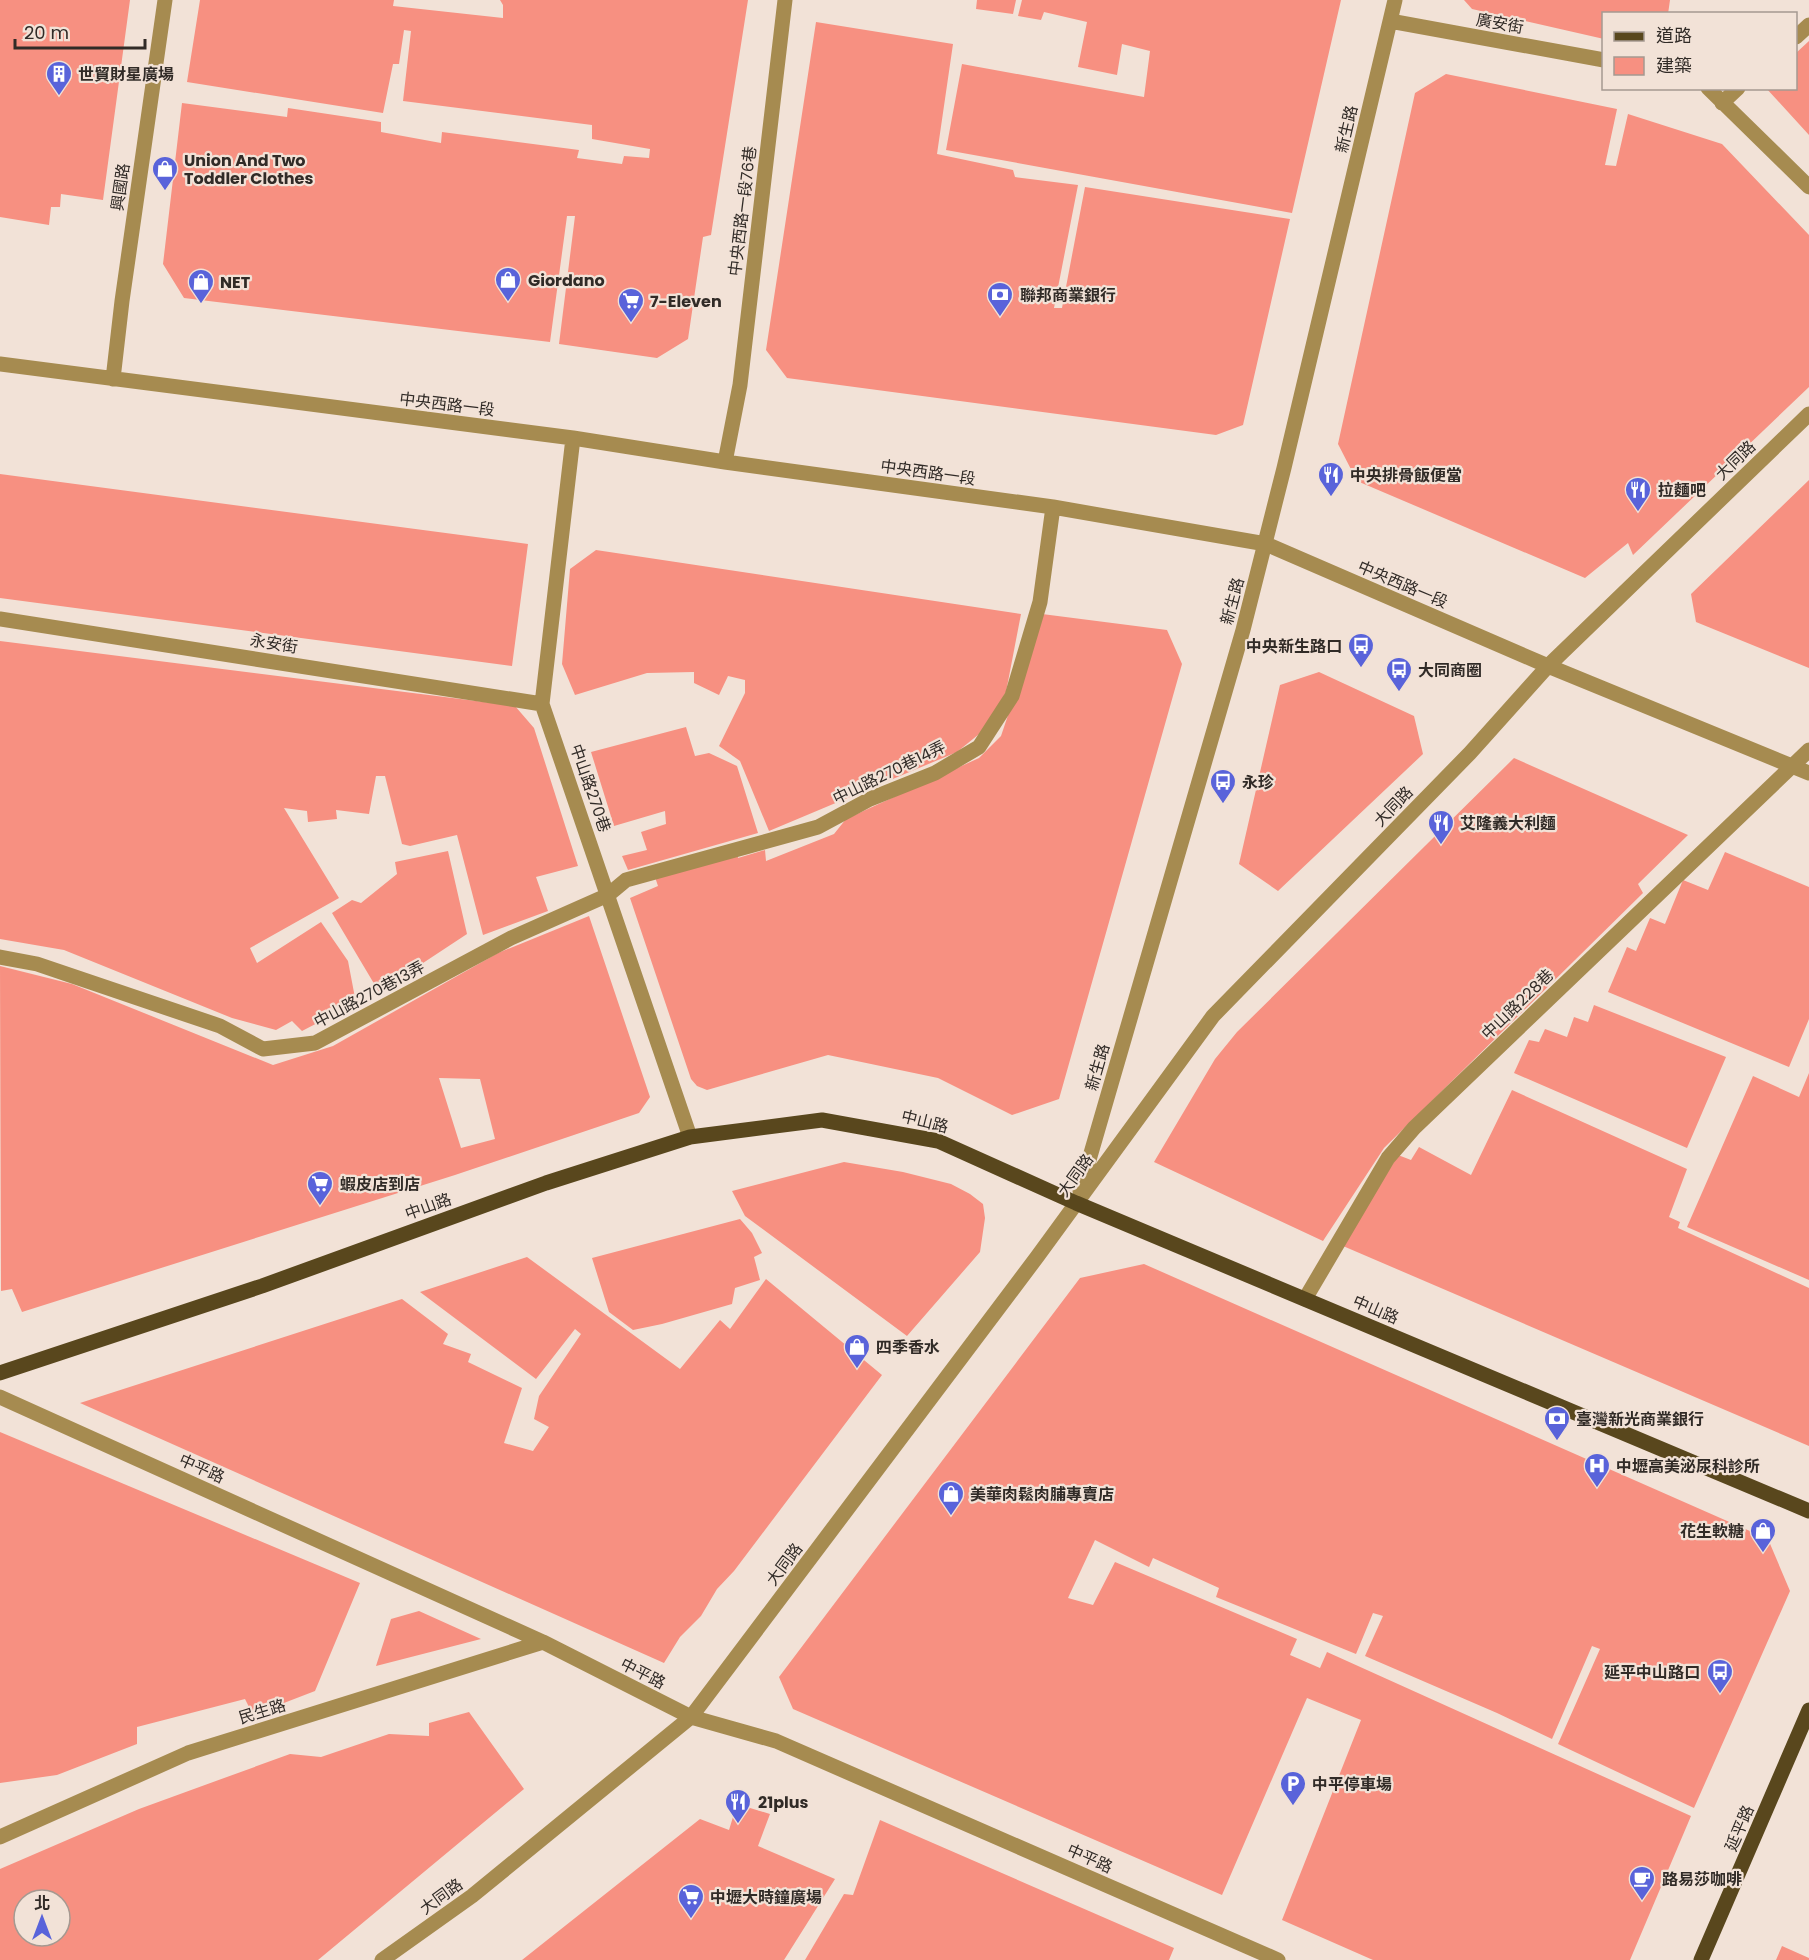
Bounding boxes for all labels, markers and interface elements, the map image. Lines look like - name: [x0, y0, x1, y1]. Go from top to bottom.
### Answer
- street label: 廣安街: [1474, 8, 1526, 39]
- scale bar: [15, 12, 146, 50]
- legend: [1602, 12, 1797, 90]
- text: 20 m: [24, 20, 69, 45]
- text: 道路: [1656, 23, 1692, 48]
- text: 建築: [1656, 53, 1692, 78]
- building icon: 世貿財星廣場: [44, 59, 74, 97]
- place label: 世貿財星廣場: [78, 63, 174, 86]
- street label: 新生路: [1330, 103, 1363, 155]
- street label: 中央西路一段76巷: [723, 145, 762, 277]
- place label: Union And Two Toddler Clothes: [184, 149, 313, 190]
- shop icon: Union And Two Toddler Clothes: [150, 154, 180, 192]
- street label: 興國路: [106, 162, 135, 212]
- shop icon: Giordano: [493, 265, 523, 303]
- shop icon: NET: [186, 267, 216, 305]
- place label: Giordano: [528, 269, 605, 292]
- place label: NET: [220, 271, 251, 294]
- bank icon: 聯邦商業銀行: [985, 280, 1015, 318]
- place label: 聯邦商業銀行: [1020, 284, 1116, 307]
- supermarket icon: 7-Eleven: [616, 286, 646, 324]
- place label: 7-Eleven: [650, 290, 722, 313]
- street label: 中央西路一段: [398, 387, 496, 422]
- street label: 大同路: [1710, 435, 1761, 485]
- street label: 中央西路一段: [879, 454, 977, 491]
- restaurant icon: 中央排骨飯便當: [1316, 460, 1346, 498]
- place label: 中央排骨飯便當: [1350, 464, 1462, 487]
- restaurant icon: 拉麵吧: [1623, 475, 1653, 513]
- place label: 拉麵吧: [1658, 479, 1706, 502]
- street label: 中央西路一段: [1354, 555, 1451, 614]
- street label: 新生路: [1215, 575, 1250, 627]
- street label: 永安街: [248, 628, 299, 659]
- bus stop icon: 中央新生路口: [1346, 631, 1376, 669]
- place label: 中央新生路口: [1246, 635, 1342, 658]
- bus stop icon: 大同商圈: [1384, 655, 1414, 693]
- place label: 大同商圈: [1418, 659, 1482, 682]
- street label: 中山路270巷14弄: [829, 735, 950, 810]
- street label: 中山路270巷: [565, 741, 616, 835]
- bus stop icon: 永珍: [1208, 767, 1238, 805]
- place label: 永珍: [1242, 771, 1274, 794]
- street label: 大同路: [1368, 781, 1418, 832]
- restaurant icon: 艾隆義大利麵: [1426, 808, 1456, 846]
- place label: 艾隆義大利麵: [1460, 812, 1556, 835]
- street label: 中山路270巷13弄: [310, 956, 429, 1033]
- street label: 中山路228巷: [1476, 964, 1559, 1045]
- street label: 新生路: [1080, 1041, 1115, 1093]
- street label: 中山路: [899, 1105, 951, 1138]
- street label: 大同路: [1052, 1149, 1099, 1201]
- supermarket icon: 蝦皮店到店: [305, 1169, 335, 1207]
- place label: 蝦皮店到店: [340, 1173, 420, 1196]
- street label: 中山路: [402, 1187, 455, 1225]
- street label: 中山路: [1349, 1289, 1402, 1329]
- shop icon: 四季香水: [842, 1332, 872, 1370]
- place label: 四季香水: [876, 1336, 940, 1359]
- bank icon: 臺灣新光商業銀行: [1542, 1404, 1572, 1442]
- place label: 臺灣新光商業銀行: [1576, 1408, 1704, 1431]
- street label: 中平路: [175, 1448, 228, 1489]
- hospital icon: 中壢高美泌尿科診所: [1582, 1451, 1612, 1489]
- place label: 中壢高美泌尿科診所: [1616, 1455, 1760, 1478]
- shop icon: 美華肉鬆肉脯專賣店: [936, 1479, 966, 1517]
- place label: 美華肉鬆肉脯專賣店: [970, 1483, 1114, 1506]
- shop icon: 花生軟糖: [1748, 1516, 1778, 1554]
- place label: 花生軟糖: [1680, 1520, 1744, 1543]
- street label: 大同路: [761, 1538, 808, 1590]
- street label: 中平路: [616, 1652, 669, 1695]
- bus stop icon: 延平中山路口: [1705, 1657, 1735, 1695]
- place label: 延平中山路口: [1604, 1661, 1700, 1684]
- street label: 民生路: [236, 1693, 288, 1729]
- parking icon: 中平停車場: [1278, 1769, 1308, 1807]
- place label: 中平停車場: [1312, 1773, 1392, 1796]
- restaurant icon: 21plus: [723, 1787, 753, 1825]
- place label: 21plus: [758, 1791, 809, 1814]
- street label: 延平路: [1719, 1802, 1759, 1855]
- street label: 中平路: [1063, 1838, 1116, 1879]
- cafe icon: 路易莎咖啡: [1627, 1864, 1657, 1902]
- place label: 路易莎咖啡: [1662, 1868, 1742, 1891]
- street label: 大同路: [415, 1873, 467, 1920]
- supermarket icon: 中壢大時鐘廣場: [676, 1882, 706, 1920]
- place label: 中壢大時鐘廣場: [710, 1886, 822, 1909]
- north arrow: [12, 1888, 72, 1948]
- text: 北: [34, 1892, 50, 1915]

